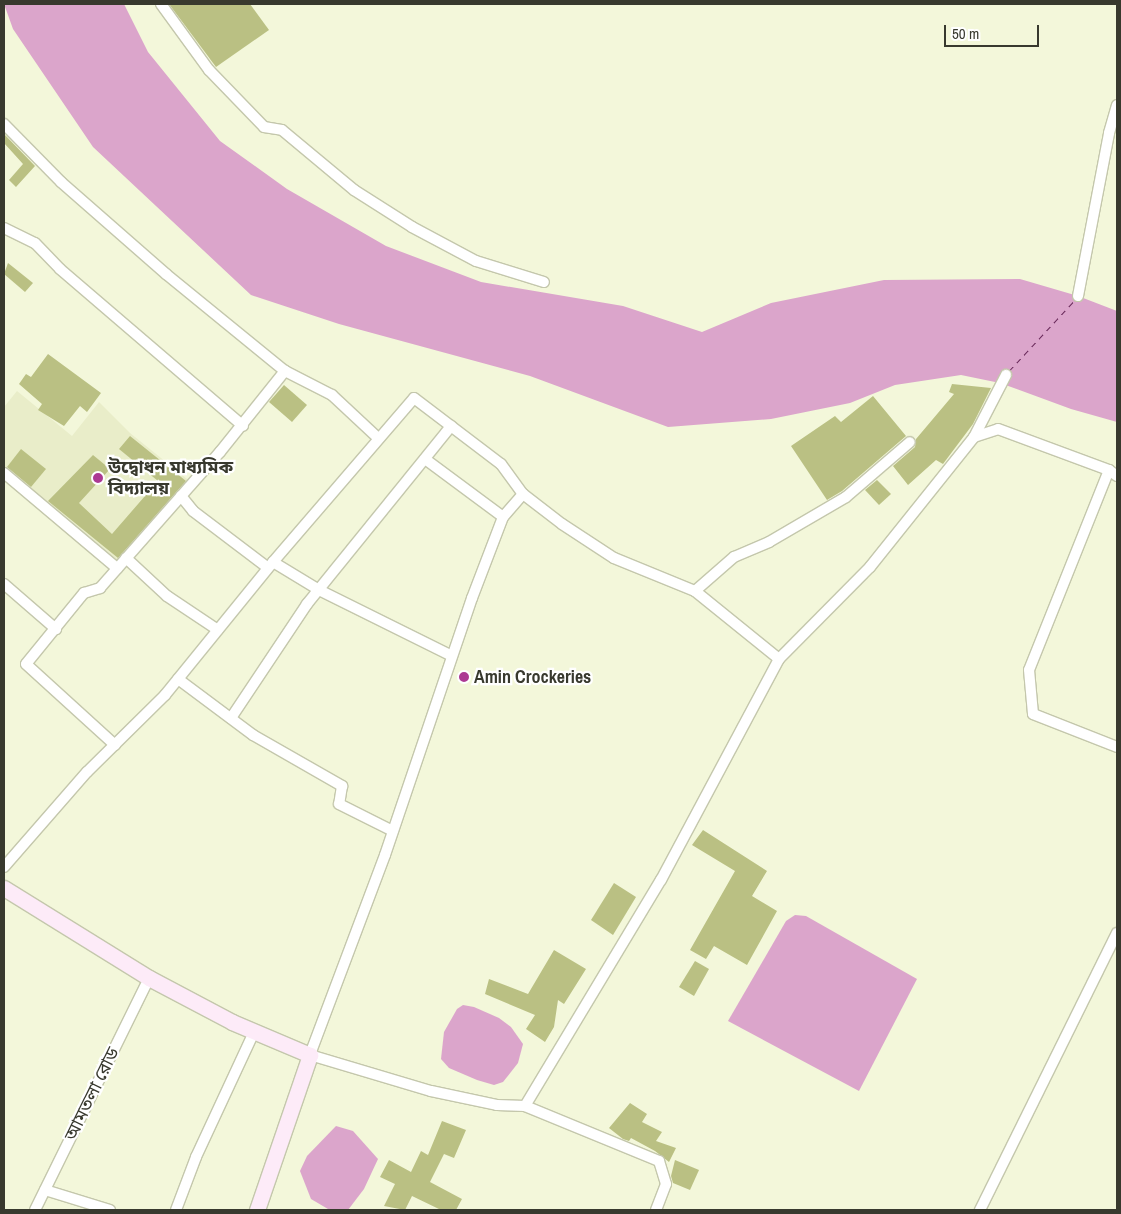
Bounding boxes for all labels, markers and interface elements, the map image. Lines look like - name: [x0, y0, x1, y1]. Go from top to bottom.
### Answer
- scale bar: [946, 15, 1041, 47]
- text: 50 m: [952, 23, 979, 44]
- place label: উদ্বোধন মাধ্যমিক বিদ্যালয়: [108, 457, 233, 499]
- marker: উদ্বোধন মাধ্যমিক বিদ্যালয়: [92, 472, 104, 484]
- place label: Amin Crockeries: [474, 666, 591, 688]
- marker: Amin Crockeries: [458, 671, 470, 683]
- street label: আমতলা রোড: [60, 1044, 124, 1144]

